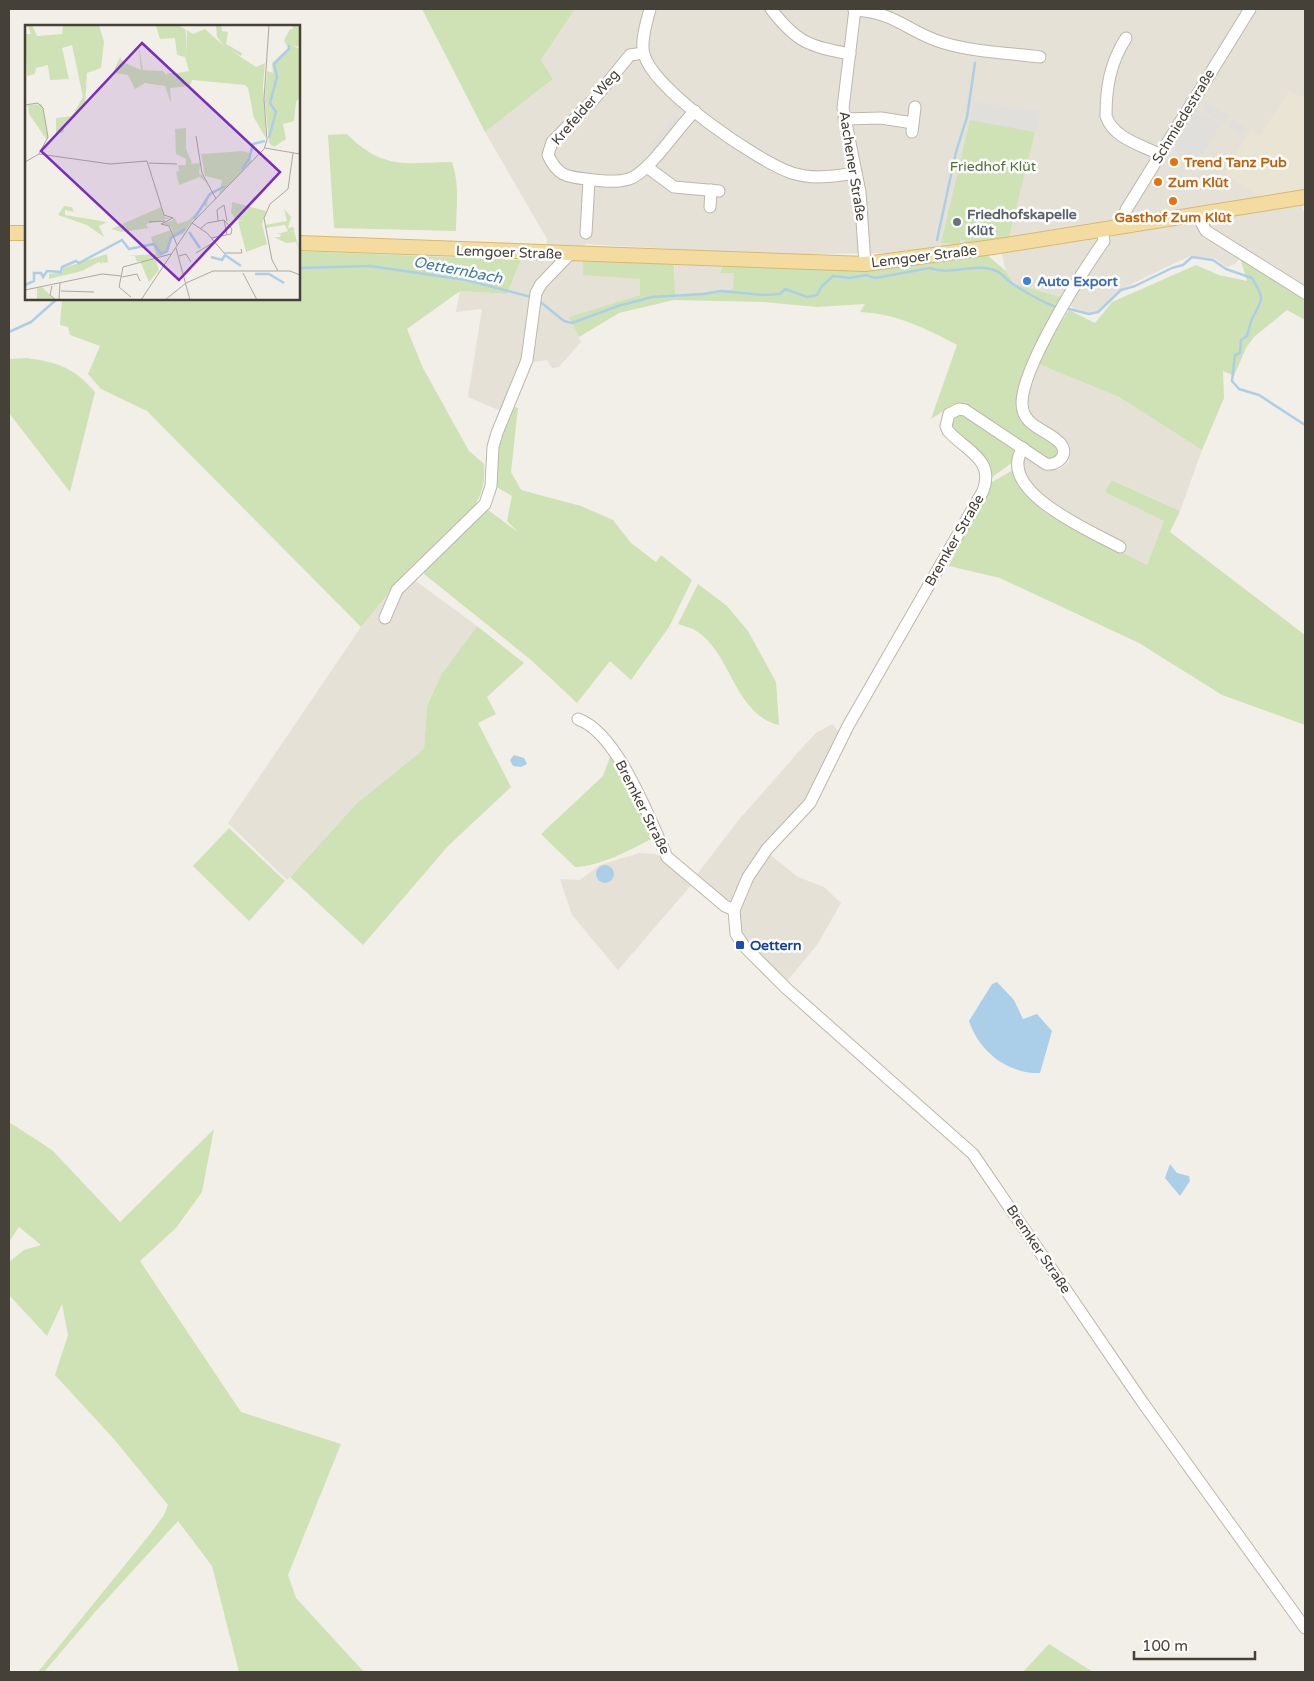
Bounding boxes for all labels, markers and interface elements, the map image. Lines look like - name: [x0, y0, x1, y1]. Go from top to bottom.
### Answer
- inset map: [25, 25, 300, 300]
- street label: Krefelder Weg: [548, 66, 623, 149]
- street label: Schmiedestraße: [1149, 66, 1218, 167]
- street label: Aachener Straße: [835, 110, 870, 222]
- place label: Trend Tanz Pub: [1183, 154, 1287, 171]
- marker: Trend Tanz Pub: [1168, 156, 1180, 168]
- park label: Friedhof Klüt: [950, 158, 1037, 175]
- place label: Zum Klüt: [1168, 174, 1229, 191]
- marker: Zum Klüt: [1152, 176, 1164, 188]
- marker: Gasthof Zum Klüt: [1167, 195, 1179, 207]
- place label: Friedhofskapelle Klüt: [967, 206, 1077, 239]
- place label: Gasthof Zum Klüt: [1114, 209, 1232, 226]
- marker: Friedhofskapelle Klüt: [951, 216, 963, 228]
- street label: Lemgoer Straße: [455, 242, 563, 263]
- street label: Lemgoer Straße: [870, 242, 978, 271]
- water label: Oetternbach: [412, 253, 505, 288]
- place label: Auto Export: [1037, 273, 1118, 290]
- marker: Auto Export: [1021, 275, 1033, 287]
- street label: Bremker Straße: [921, 491, 988, 589]
- street label: Bremker Straße: [612, 757, 674, 857]
- place label: Oettern: [750, 937, 801, 954]
- marker: Oettern: [734, 939, 746, 951]
- street label: Bremker Straße: [1003, 1202, 1075, 1297]
- scale bar: [1134, 1628, 1255, 1660]
- text: 100 m: [1142, 1637, 1188, 1655]

